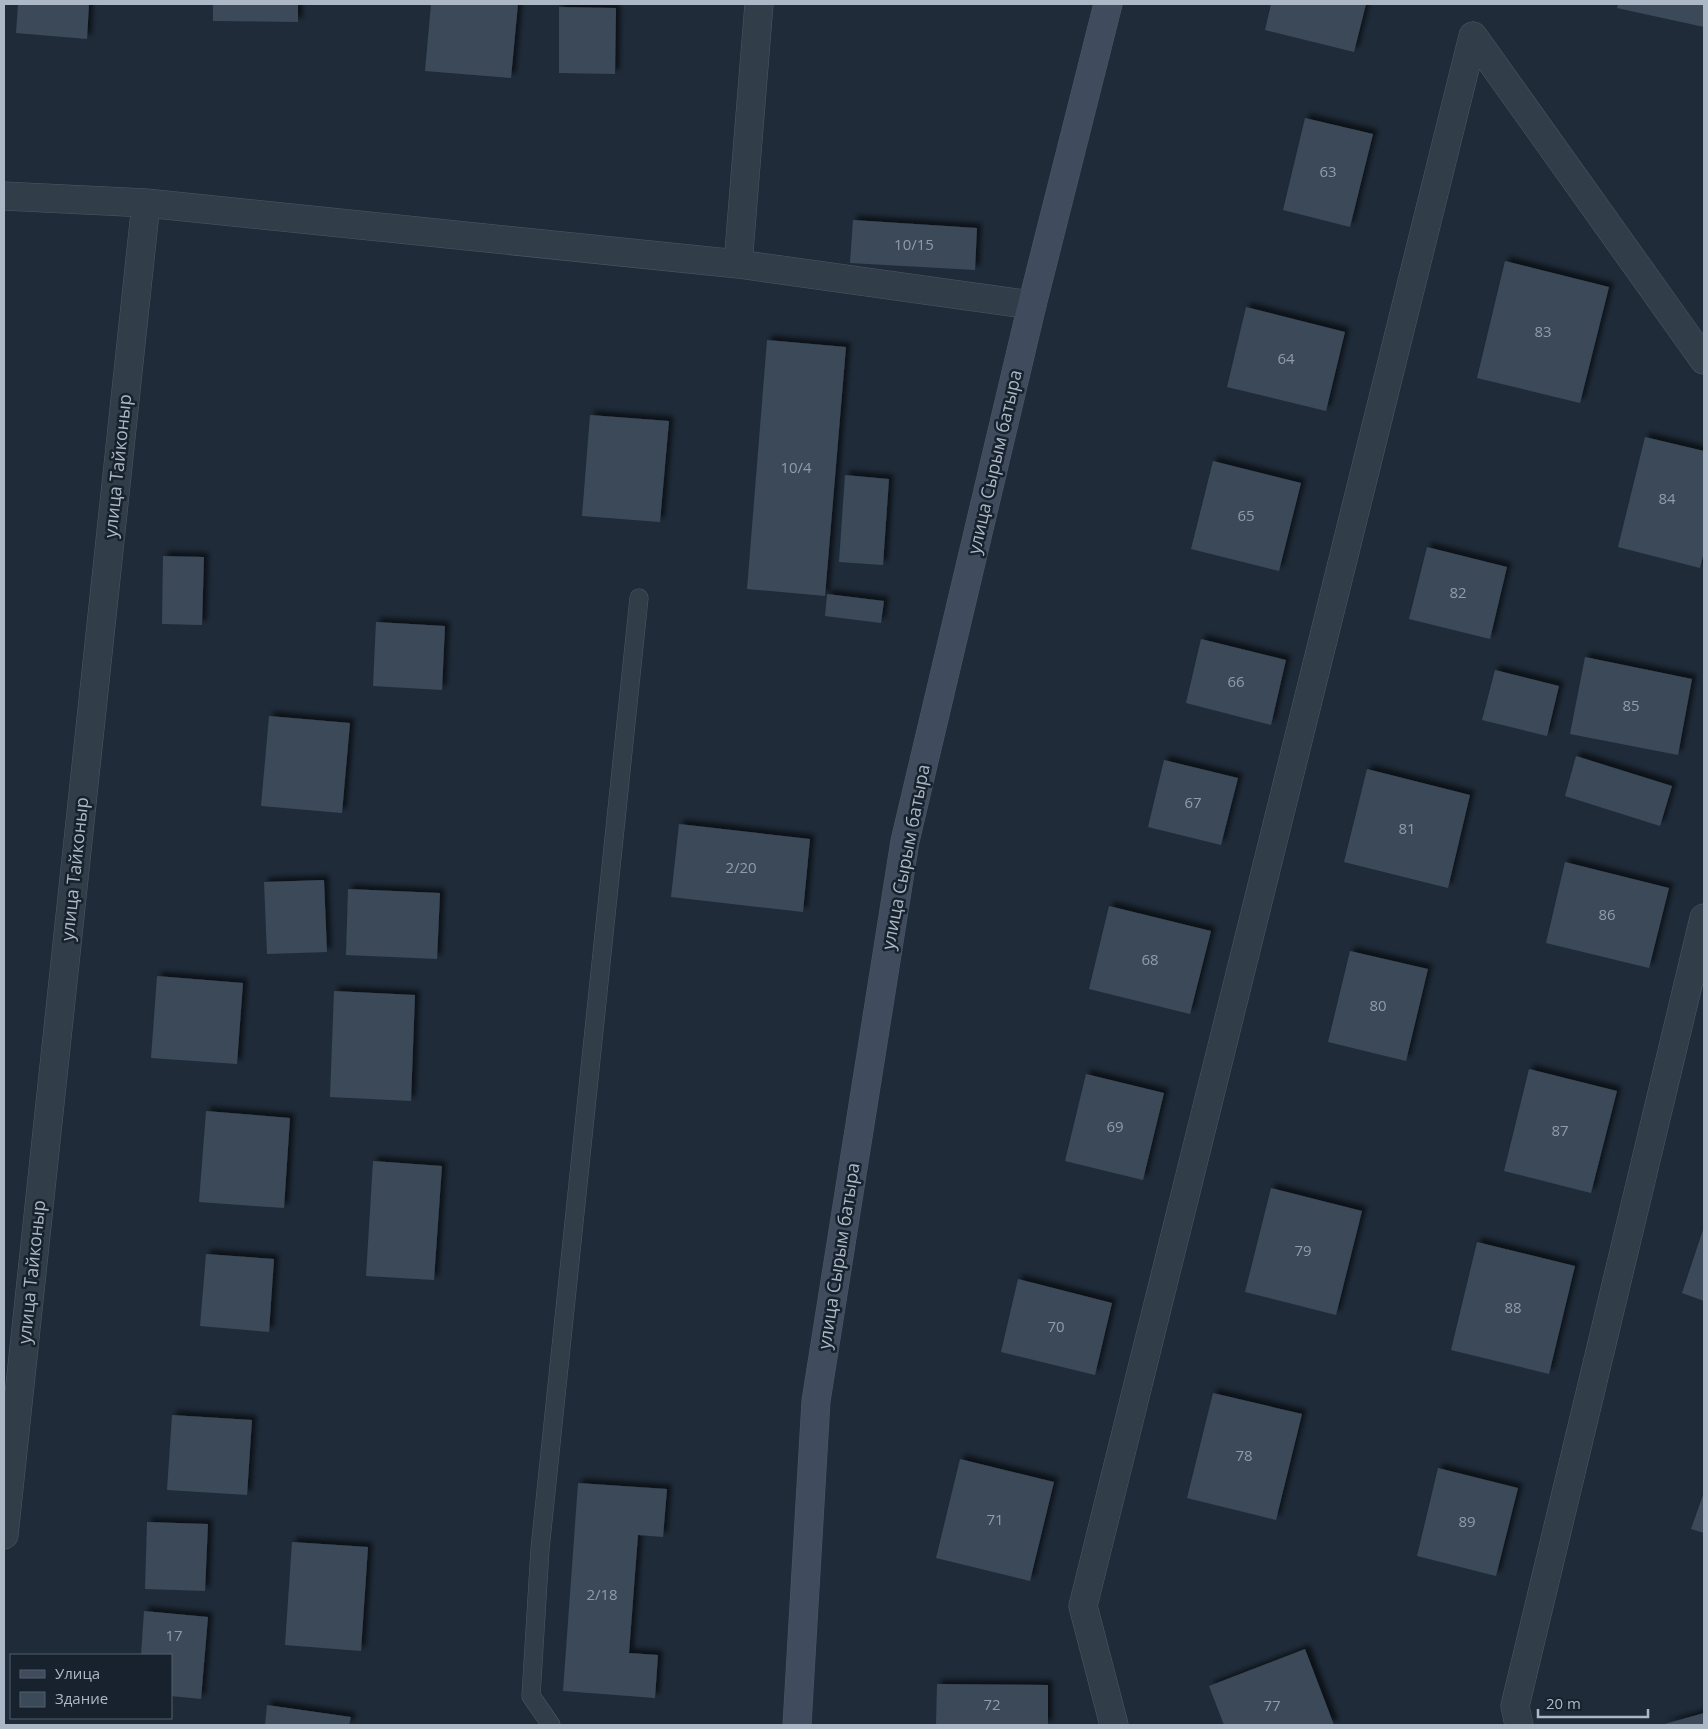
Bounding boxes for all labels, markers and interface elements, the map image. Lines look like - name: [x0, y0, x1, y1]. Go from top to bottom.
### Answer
- house number: 63: [1319, 161, 1337, 181]
- house number: 10/15: [894, 234, 934, 254]
- house number: 83: [1534, 321, 1552, 341]
- house number: 64: [1277, 348, 1295, 368]
- street label: улица Сырым батыра: [961, 367, 1027, 556]
- street label: улица Тайконыр: [98, 393, 136, 539]
- house number: 10/4: [780, 457, 812, 477]
- house number: 84: [1658, 488, 1676, 508]
- house number: 65: [1237, 505, 1255, 525]
- house number: 82: [1449, 582, 1467, 602]
- house number: 66: [1227, 671, 1245, 691]
- house number: 85: [1622, 695, 1640, 715]
- street label: улица Сырым батыра: [875, 762, 935, 952]
- house number: 67: [1184, 792, 1202, 812]
- street label: улица Тайконыр: [55, 796, 93, 942]
- house number: 81: [1398, 818, 1416, 838]
- house number: 2/20: [725, 857, 757, 877]
- house number: 86: [1598, 904, 1616, 924]
- house number: 68: [1141, 949, 1159, 969]
- house number: 80: [1369, 995, 1387, 1015]
- house number: 69: [1106, 1116, 1124, 1136]
- house number: 87: [1551, 1120, 1569, 1140]
- street label: улица Сырым батыра: [811, 1161, 865, 1351]
- street label: улица Тайконыр: [12, 1199, 50, 1345]
- house number: 79: [1294, 1240, 1312, 1260]
- house number: 88: [1504, 1297, 1522, 1317]
- house number: 70: [1047, 1316, 1065, 1336]
- house number: 78: [1235, 1445, 1253, 1465]
- house number: 71: [986, 1509, 1004, 1529]
- house number: 89: [1458, 1511, 1476, 1531]
- house number: 2/18: [586, 1584, 618, 1604]
- house number: 17: [165, 1625, 183, 1645]
- legend: [10, 1654, 172, 1719]
- text: Улица: [55, 1663, 100, 1683]
- scale bar: [1538, 1686, 1648, 1718]
- text: Здание: [55, 1688, 108, 1708]
- text: 20 m: [1546, 1693, 1581, 1713]
- house number: 72: [983, 1694, 1001, 1714]
- house number: 77: [1263, 1695, 1281, 1715]

